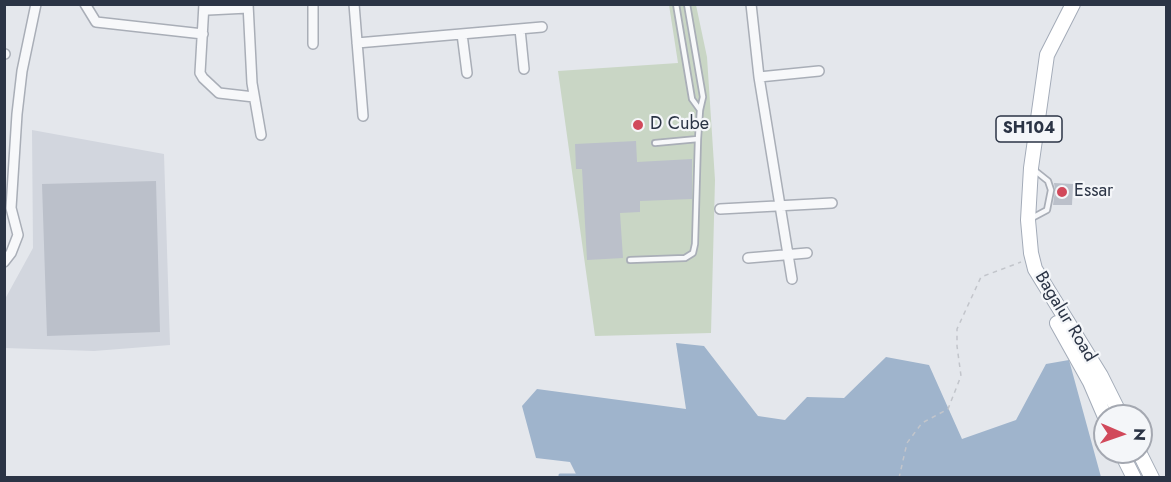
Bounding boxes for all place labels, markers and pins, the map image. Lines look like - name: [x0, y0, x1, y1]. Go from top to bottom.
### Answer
- place label: D Cube: [650, 114, 709, 136]
- marker: D Cube: [631, 118, 645, 132]
- place label: Essar: [1074, 181, 1113, 203]
- marker: Essar: [1055, 185, 1069, 199]

